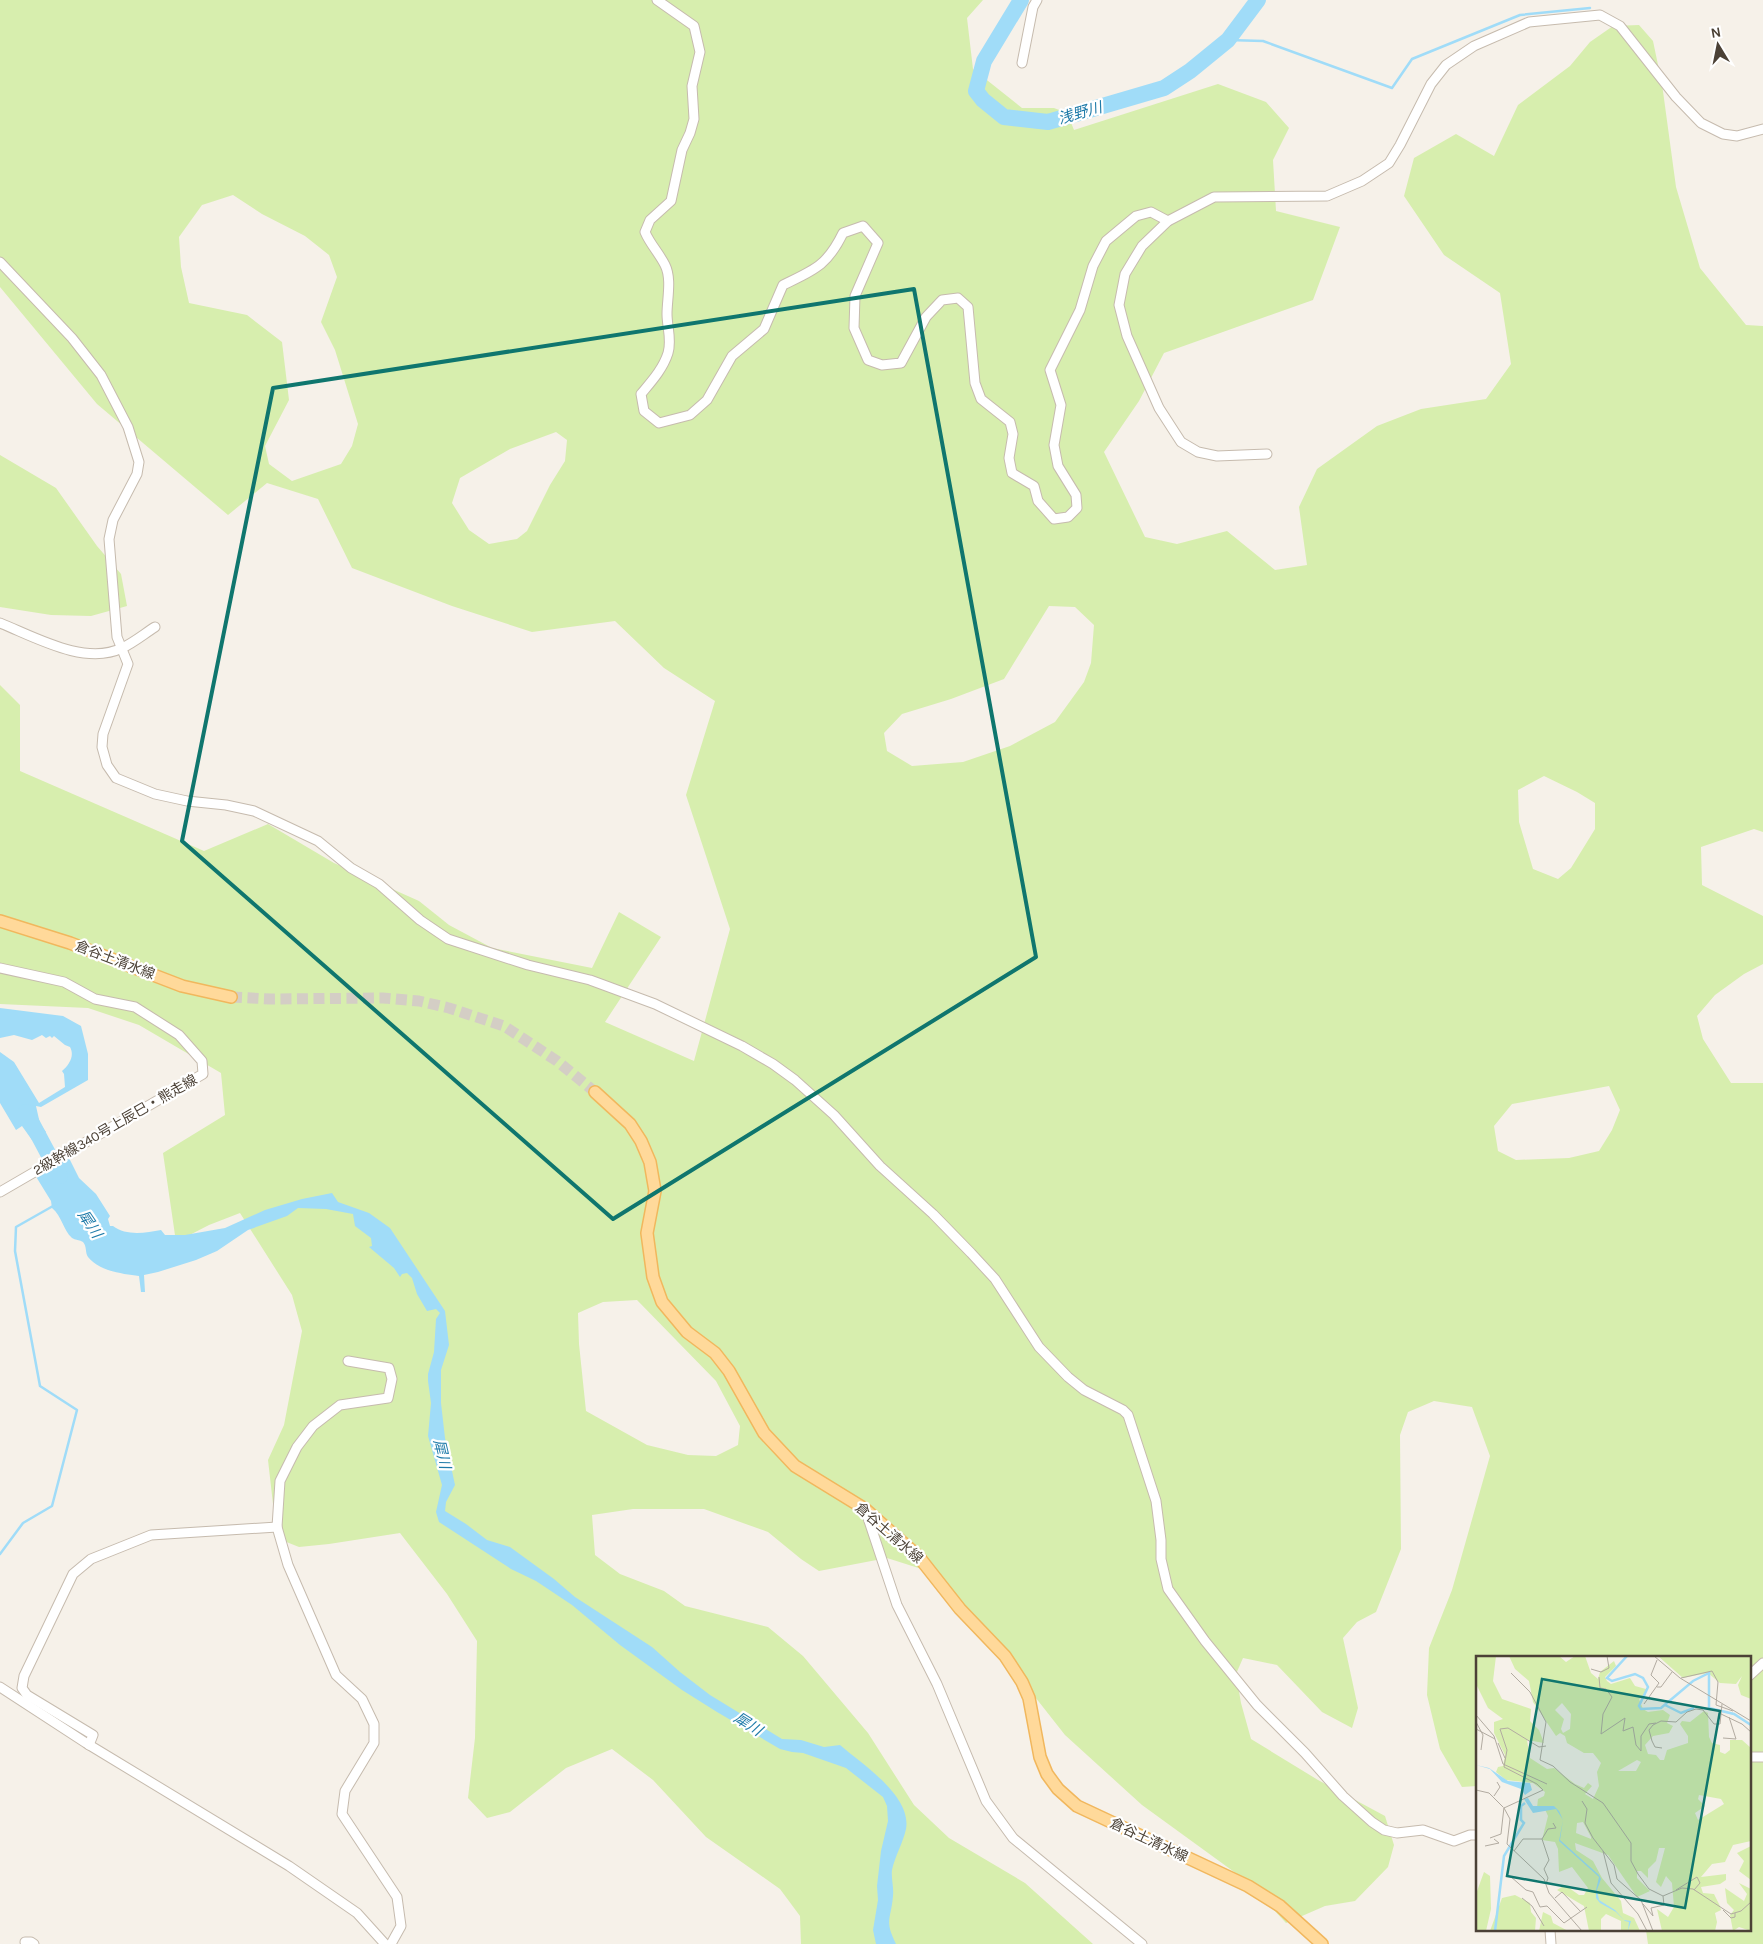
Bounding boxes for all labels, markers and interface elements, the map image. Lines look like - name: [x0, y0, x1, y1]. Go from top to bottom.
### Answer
- north arrow: [1693, 20, 1743, 70]
- text: N: [1709, 23, 1722, 42]
- water label: 浅野川: [1056, 98, 1106, 128]
- street label: 倉谷土清水線: [73, 937, 157, 983]
- street label: 2級幹線340号上辰巳・熊走線: [30, 1071, 200, 1179]
- water label: 犀川: [74, 1207, 107, 1243]
- water label: 犀川: [430, 1437, 455, 1473]
- street label: 倉谷土清水線: [852, 1499, 926, 1567]
- inset map: [1476, 1656, 1750, 1932]
- water label: 犀川: [731, 1708, 767, 1741]
- street label: 倉谷土清水線: [1107, 1815, 1191, 1865]

